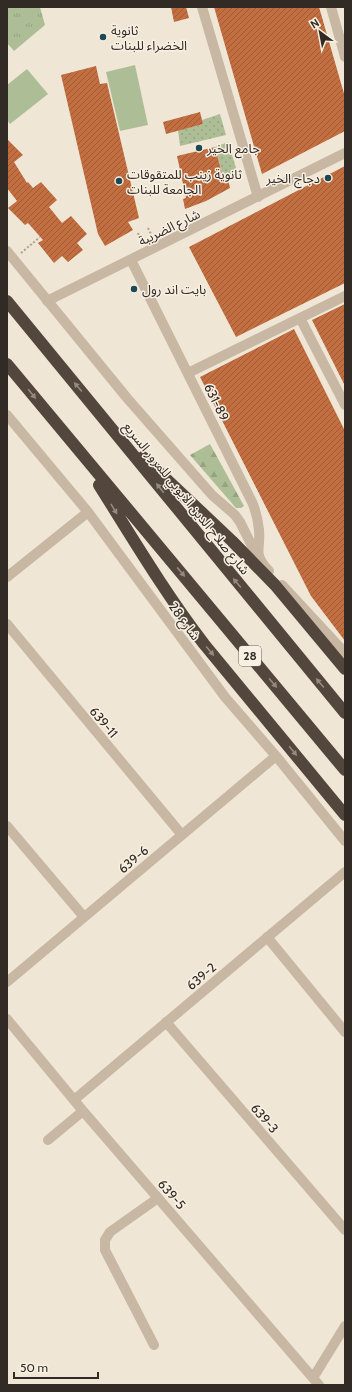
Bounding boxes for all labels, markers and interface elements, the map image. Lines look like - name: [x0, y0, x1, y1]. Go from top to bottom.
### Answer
- north arrow: [300, 12, 340, 52]
- text: N: [308, 16, 322, 32]
- place label: ثانوية الخضراء للبنات: [111, 22, 187, 53]
- marker: ثانوية الخضراء للبنات: [98, 32, 108, 42]
- place label: جامع الخير: [206, 140, 260, 159]
- marker: جامع الخير: [194, 143, 204, 153]
- place label: ثانوية زينب للمتقوقات الجامعة للبنات: [127, 166, 242, 197]
- place label: دجاج الخير: [265, 170, 320, 189]
- marker: دجاج الخير: [323, 173, 333, 183]
- marker: ثانوية زينب للمتقوقات الجامعة للبنات: [114, 176, 124, 186]
- street label: شارع الضريبة: [136, 205, 204, 251]
- place label: بايت اند رول: [142, 281, 206, 298]
- marker: بايت اند رول: [129, 284, 139, 294]
- street label: 631-89: [201, 381, 233, 423]
- one-way arrow: [73, 382, 82, 393]
- one-way arrow: [27, 389, 36, 400]
- street label: شارع صلاح الدين الايوبي للمرور السريع: [118, 418, 254, 580]
- one-way arrow: [155, 483, 164, 494]
- one-way arrow: [110, 504, 118, 514]
- one-way arrow: [176, 567, 185, 578]
- one-way arrow: [233, 577, 242, 588]
- street label: شارع 28: [163, 599, 204, 645]
- one-way arrow: [206, 646, 215, 657]
- road number: 28: [239, 646, 261, 666]
- one-way arrow: [316, 677, 325, 688]
- one-way arrow: [268, 678, 277, 689]
- street label: 639-11: [86, 703, 122, 741]
- one-way arrow: [289, 746, 298, 757]
- street label: 639-6: [115, 842, 151, 876]
- street label: 639-2: [183, 959, 219, 993]
- street label: 639-3: [248, 1100, 282, 1136]
- street label: 639-5: [155, 1176, 189, 1212]
- scale bar: [14, 1354, 98, 1380]
- text: 50 m: [20, 1360, 48, 1375]

